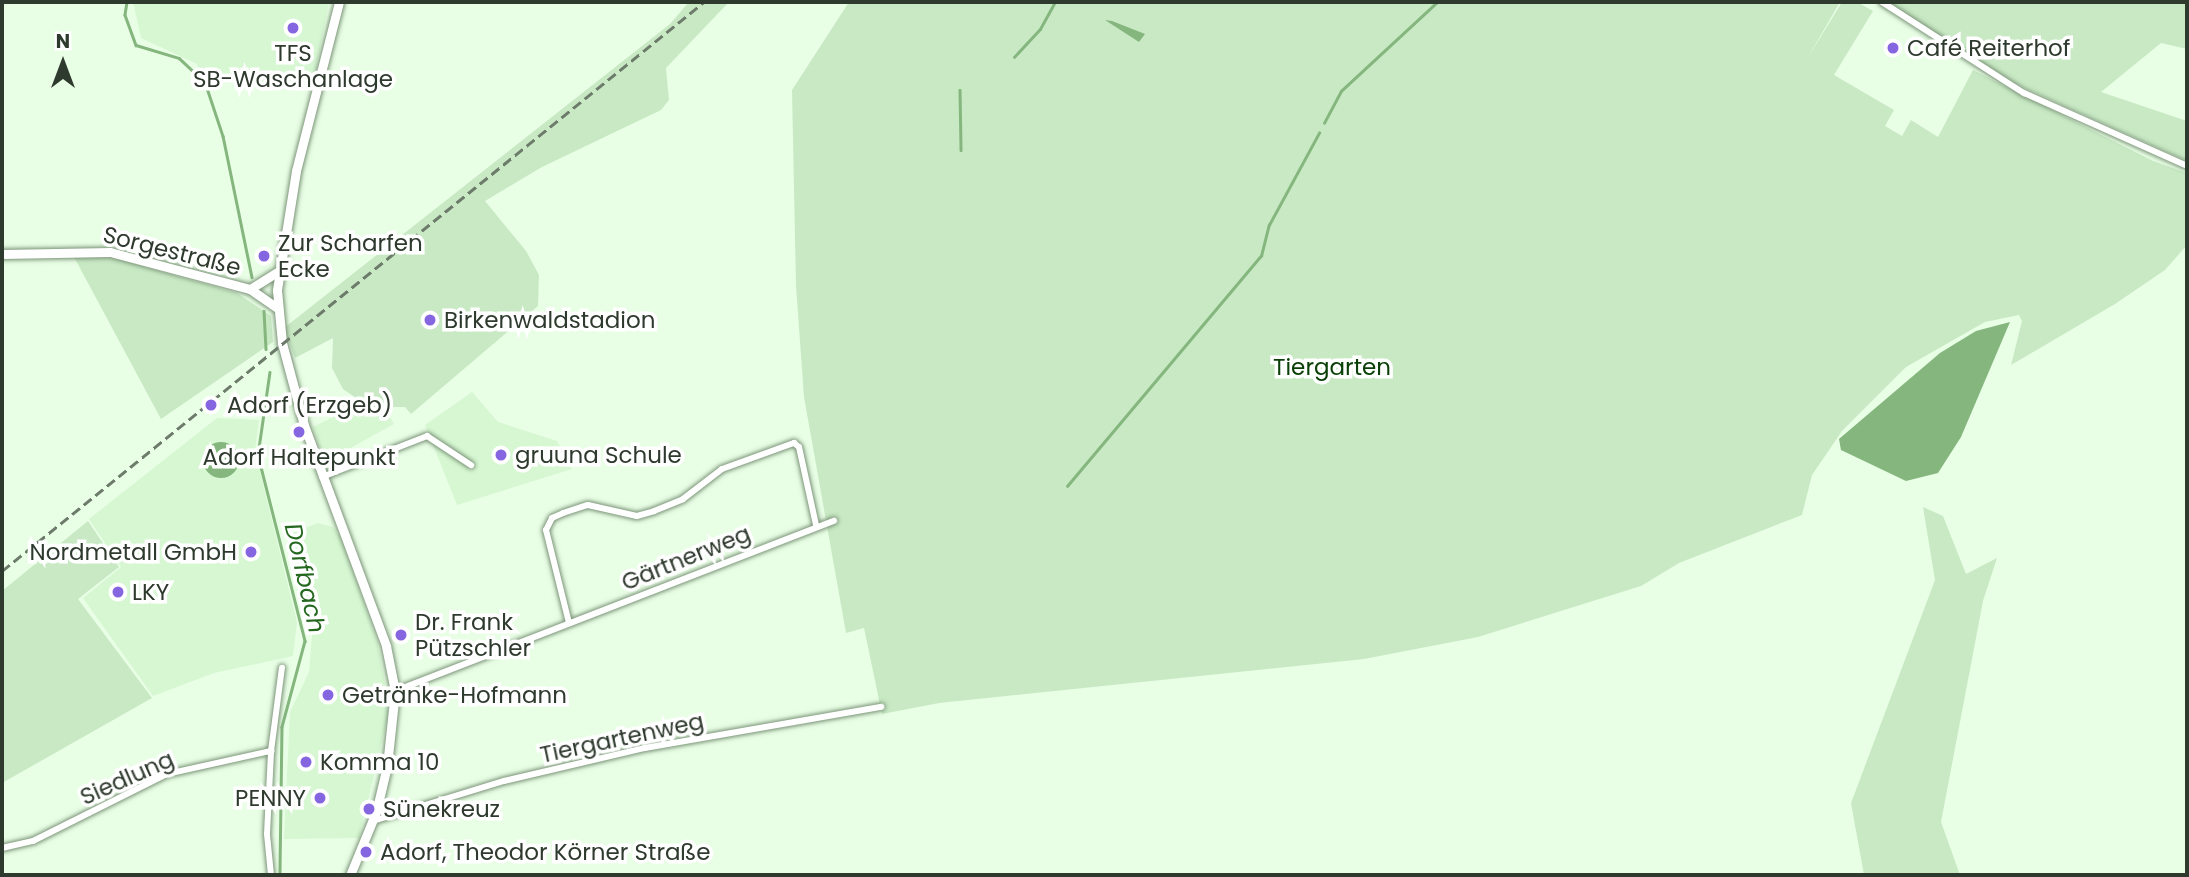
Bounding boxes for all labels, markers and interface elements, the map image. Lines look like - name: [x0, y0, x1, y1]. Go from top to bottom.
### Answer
- marker: TFS SB-Waschanlage: [285, 20, 301, 36]
- north arrow: [28, 28, 98, 98]
- text: N: [56, 28, 70, 55]
- place label: Café Reiterhof: [1907, 34, 2070, 62]
- place label: TFS SB-Waschanlage: [193, 39, 393, 93]
- marker: Café Reiterhof: [1885, 40, 1901, 56]
- street label: Sorgestraße: [100, 221, 244, 281]
- place label: Zur Scharfen Ecke: [278, 229, 423, 283]
- marker: Zur Scharfen Ecke: [256, 248, 272, 264]
- place label: Birkenwaldstadion: [444, 306, 655, 334]
- marker: Birkenwaldstadion: [422, 312, 438, 328]
- park label: Tiergarten: [1273, 353, 1391, 381]
- place label: Adorf (Erzgeb): [227, 391, 392, 419]
- marker: Adorf (Erzgeb): [201, 395, 221, 415]
- marker: Adorf Haltepunkt: [291, 424, 307, 440]
- place label: gruuna Schule: [515, 441, 682, 469]
- place label: Adorf Haltepunkt: [202, 443, 396, 471]
- marker: gruuna Schule: [493, 447, 509, 463]
- water label: Dorfbach: [278, 520, 332, 636]
- street label: Gärtnerweg: [617, 520, 755, 596]
- place label: Nordmetall GmbH: [30, 538, 237, 566]
- marker: Nordmetall GmbH: [243, 544, 259, 560]
- place label: LKY: [132, 578, 169, 606]
- marker: LKY: [110, 584, 126, 600]
- place label: Dr. Frank Pützschler: [415, 608, 531, 662]
- marker: Dr. Frank Pützschler: [393, 627, 409, 643]
- place label: Getränke-Hofmann: [342, 681, 567, 709]
- marker: Getränke-Hofmann: [320, 687, 336, 703]
- street label: Tiergartenweg: [538, 707, 706, 769]
- street label: Siedlung: [76, 745, 178, 811]
- place label: Komma 10: [320, 748, 439, 776]
- marker: Komma 10: [298, 754, 314, 770]
- place label: PENNY: [235, 784, 306, 812]
- marker: PENNY: [312, 790, 328, 806]
- place label: Sünekreuz: [383, 795, 500, 823]
- marker: Sünekreuz: [361, 801, 377, 817]
- place label: Adorf, Theodor Körner Straße: [380, 838, 710, 866]
- marker: Adorf, Theodor Körner Straße: [358, 844, 374, 860]

